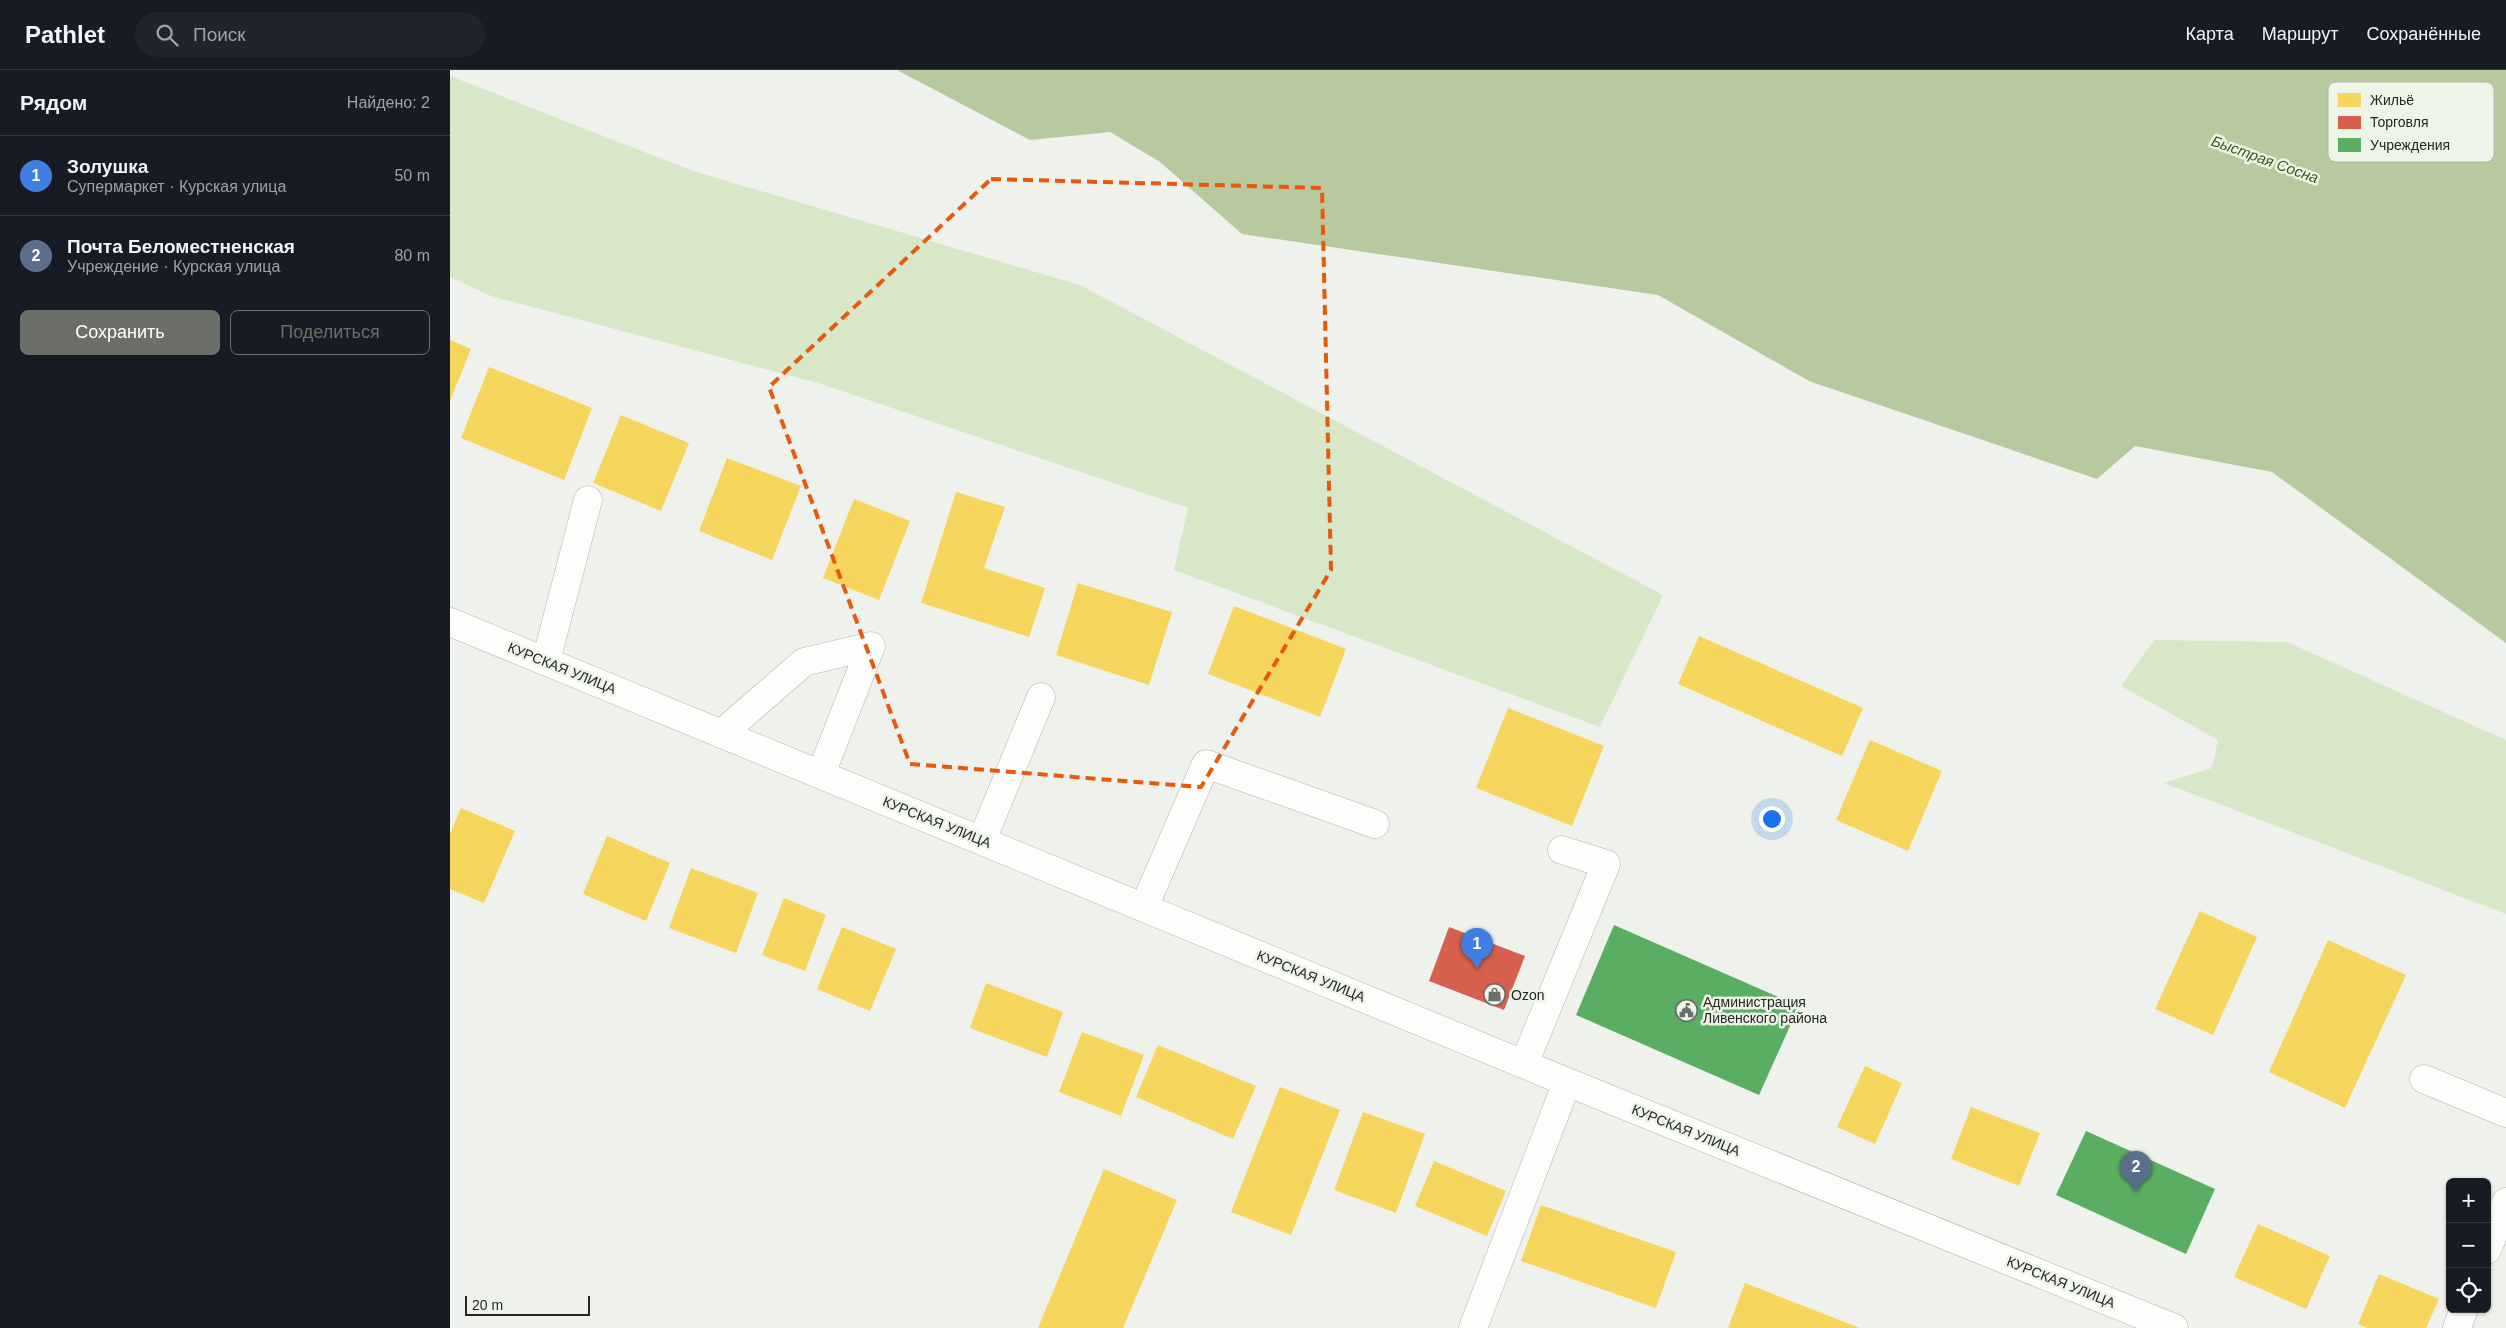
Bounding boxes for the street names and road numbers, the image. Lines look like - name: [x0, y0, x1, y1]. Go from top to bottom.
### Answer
- street label: КУРСКАЯ УЛИЦА: [506, 639, 619, 697]
- street label: КУРСКАЯ УЛИЦА: [881, 793, 994, 851]
- street label: КУРСКАЯ УЛИЦА: [1255, 947, 1368, 1005]
- street label: КУРСКАЯ УЛИЦА: [1630, 1101, 1743, 1159]
- street label: КУРСКАЯ УЛИЦА: [2005, 1253, 2118, 1311]

